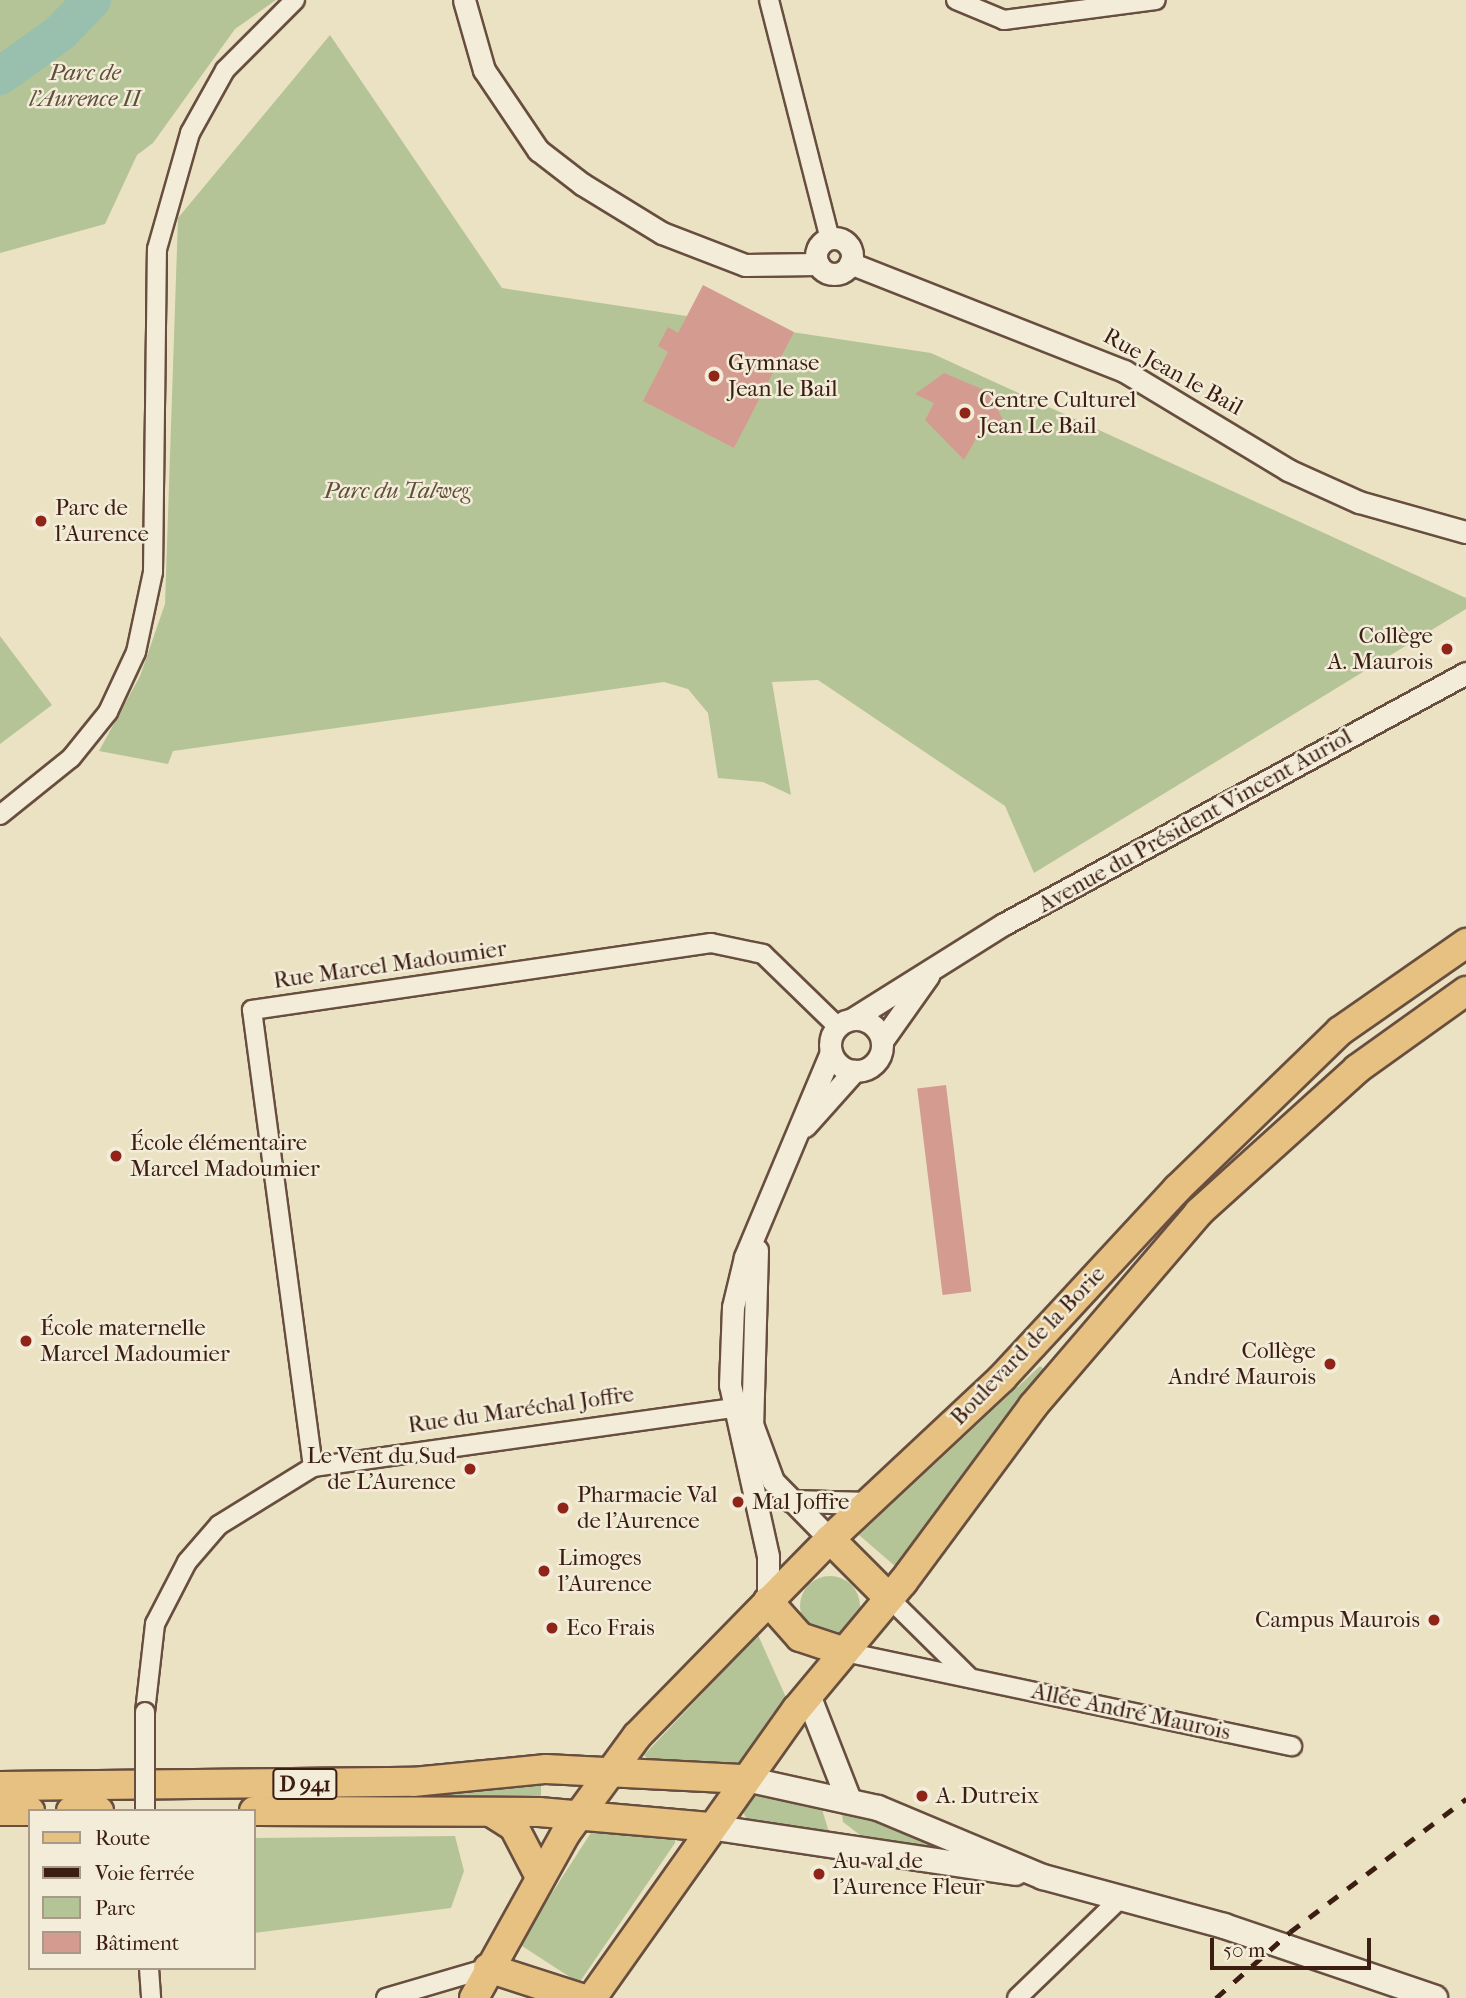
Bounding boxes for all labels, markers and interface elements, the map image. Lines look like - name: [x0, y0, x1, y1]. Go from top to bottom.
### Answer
- park label: Parc de l'Aurence II: [29, 59, 141, 113]
- street label: Rue Jean le Bail: [1098, 322, 1248, 422]
- place label: Gymnase Jean le Bail: [728, 349, 838, 403]
- marker: Gymnase Jean le Bail: [706, 368, 722, 384]
- place label: Centre Culturel Jean Le Bail: [979, 386, 1136, 440]
- marker: Centre Culturel Jean Le Bail: [957, 405, 973, 421]
- park label: Parc du Talweg: [324, 477, 470, 505]
- place label: Parc de l'Aurence: [55, 494, 149, 548]
- marker: Parc de l'Aurence: [33, 513, 49, 529]
- place label: Collège A. Maurois: [1327, 622, 1433, 676]
- marker: Collège A. Maurois: [1439, 641, 1455, 657]
- street label: Avenue du Président Vincent Auriol: [1033, 723, 1357, 919]
- street label: Rue Marcel Madoumier: [272, 935, 508, 995]
- place label: École élémentaire Marcel Madoumier: [130, 1129, 320, 1183]
- marker: École élémentaire Marcel Madoumier: [108, 1148, 124, 1164]
- street label: Boulevard de la Borie: [945, 1261, 1111, 1431]
- place label: École maternelle Marcel Madoumier: [40, 1314, 230, 1368]
- marker: École maternelle Marcel Madoumier: [18, 1333, 34, 1349]
- place label: Collège André Maurois: [1168, 1337, 1316, 1391]
- marker: Collège André Maurois: [1322, 1356, 1338, 1372]
- street label: Rue du Maréchal Joffre: [406, 1380, 636, 1440]
- place label: Le Vent du Sud de L'Aurence: [307, 1442, 456, 1496]
- marker: Le Vent du Sud de L'Aurence: [462, 1461, 478, 1477]
- place label: Pharmacie Val de l'Aurence: [577, 1481, 718, 1535]
- place label: Mal Joffre: [752, 1488, 849, 1516]
- marker: Mal Joffre: [730, 1494, 746, 1510]
- marker: Pharmacie Val de l'Aurence: [555, 1500, 571, 1516]
- place label: Limoges l'Aurence: [558, 1544, 652, 1598]
- marker: Limoges l'Aurence: [536, 1563, 552, 1579]
- place label: Campus Maurois: [1255, 1606, 1420, 1634]
- marker: Campus Maurois: [1426, 1612, 1442, 1628]
- place label: Eco Frais: [566, 1614, 655, 1642]
- marker: Eco Frais: [544, 1620, 560, 1636]
- street label: Allée André Maurois: [1029, 1677, 1233, 1747]
- road number: D 941: [272, 1766, 338, 1802]
- place label: A. Dutreix: [936, 1782, 1039, 1810]
- marker: A. Dutreix: [914, 1788, 930, 1804]
- legend: [28, 1809, 256, 1970]
- text: Route: [95, 1826, 150, 1850]
- place label: Au val de l'Aurence Fleur: [833, 1847, 985, 1901]
- text: Voie ferrée: [95, 1861, 194, 1885]
- marker: Au val de l'Aurence Fleur: [811, 1866, 827, 1882]
- text: Parc: [95, 1896, 135, 1920]
- scale bar: [1214, 1924, 1375, 1968]
- text: Bâtiment: [95, 1931, 179, 1955]
- text: 50 m: [1223, 1938, 1266, 1962]

